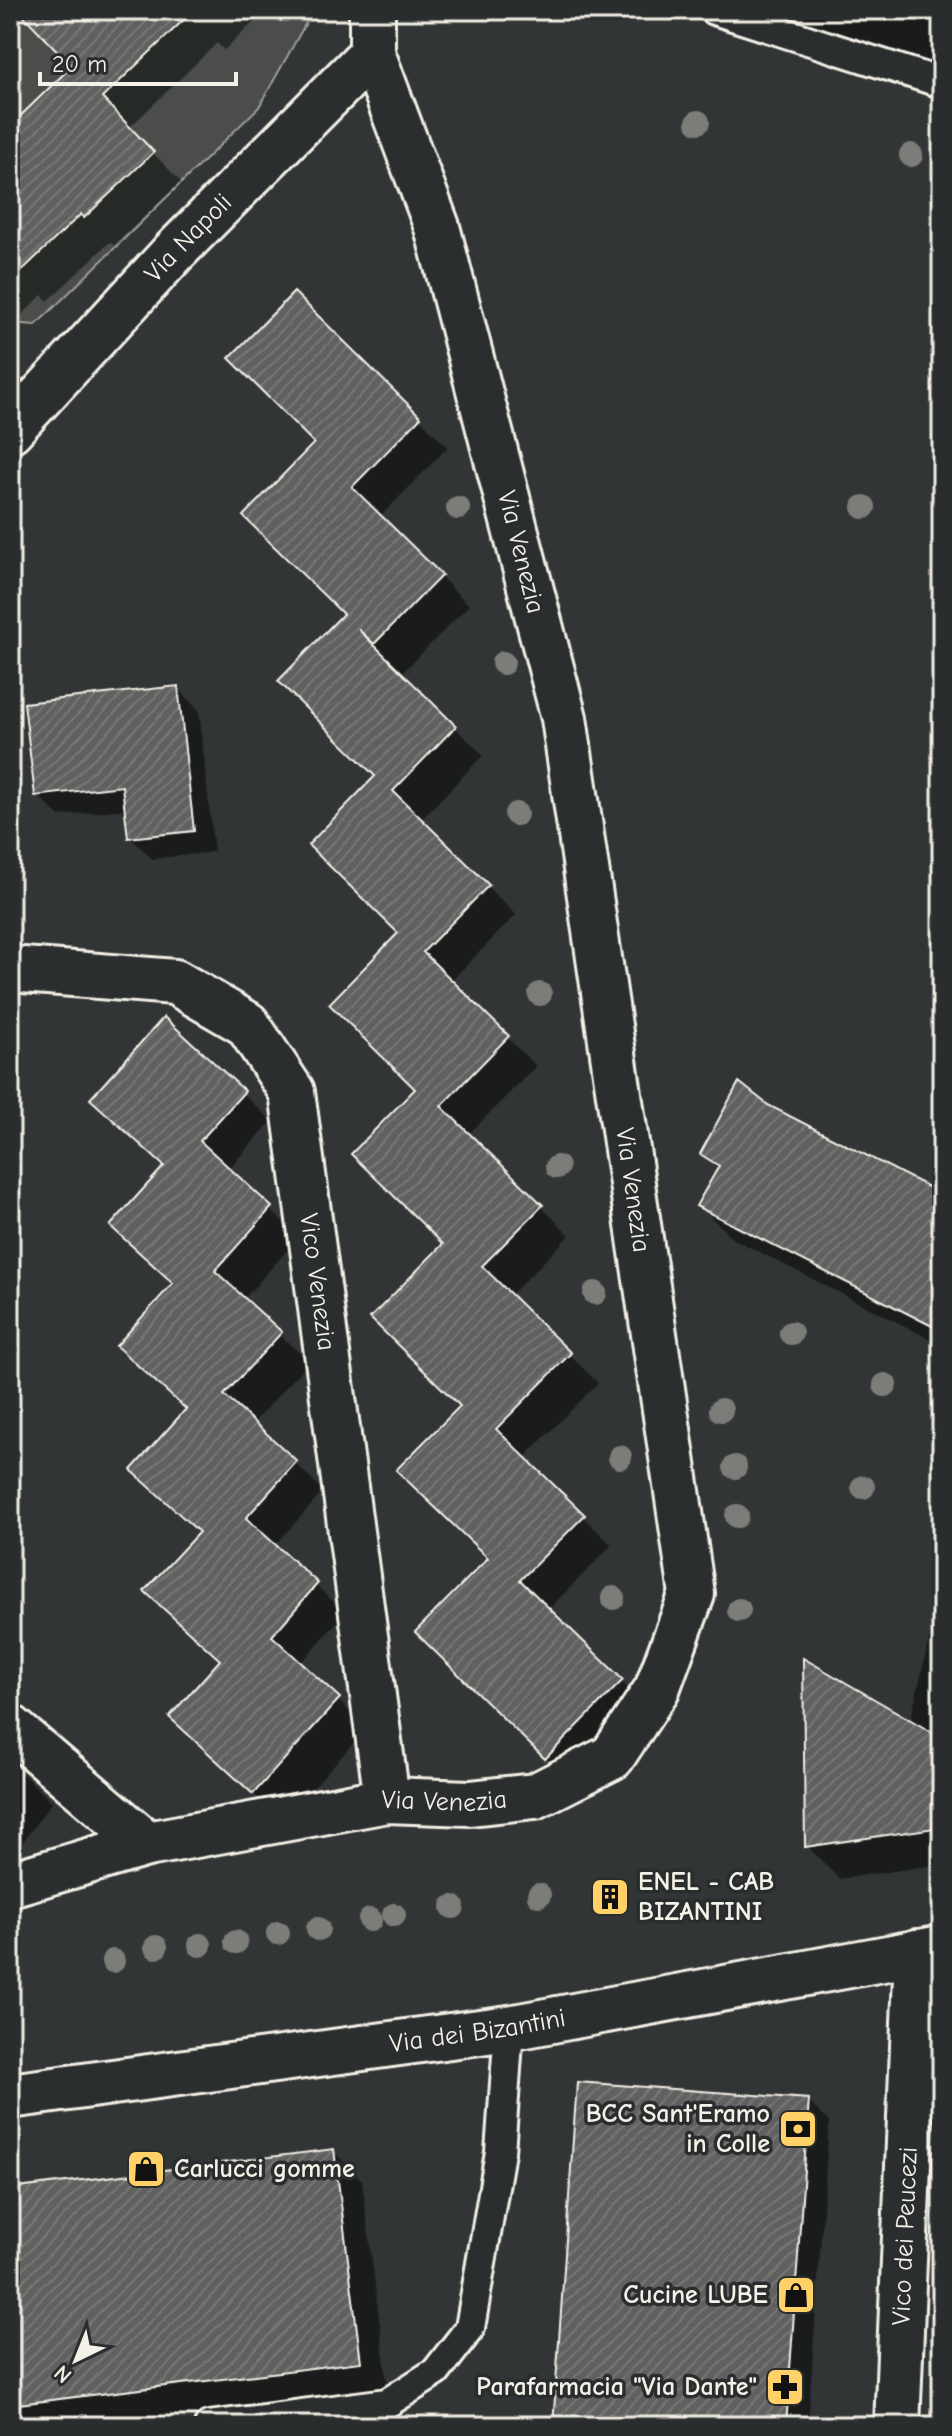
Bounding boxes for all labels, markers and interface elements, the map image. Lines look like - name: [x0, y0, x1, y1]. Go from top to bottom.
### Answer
- scale bar: [40, 36, 236, 86]
- text: 20 m: [52, 50, 107, 78]
- street label: Via Napoli: [139, 188, 238, 289]
- street label: Via Venezia: [491, 488, 551, 616]
- street label: Via Venezia: [609, 1126, 657, 1254]
- street label: Vico Venezia: [293, 1211, 342, 1352]
- street label: Via Venezia: [381, 1784, 508, 1818]
- place label: ENEL - CAB BIZANTINI: [638, 1867, 774, 1927]
- building icon: ENEL - CAB BIZANTINI: [589, 1876, 631, 1918]
- street label: Via dei Bizantini: [388, 2003, 568, 2059]
- place label: BCC Sant'Eramo in Colle: [586, 2099, 770, 2159]
- bank icon: BCC Sant'Eramo in Colle: [777, 2108, 819, 2150]
- street label: Vico dei Peucezi: [886, 2146, 924, 2326]
- shop icon: Carlucci gomme: [125, 2148, 167, 2190]
- place label: Carlucci gomme: [174, 2154, 355, 2184]
- shop icon: Cucine LUBE: [775, 2274, 817, 2316]
- place label: Cucine LUBE: [623, 2280, 768, 2310]
- north arrow: [36, 2320, 116, 2400]
- text: N: [49, 2359, 77, 2388]
- pharmacy icon: Parafarmacia "Via Dante": [764, 2366, 806, 2408]
- place label: Parafarmacia "Via Dante": [476, 2372, 757, 2402]

